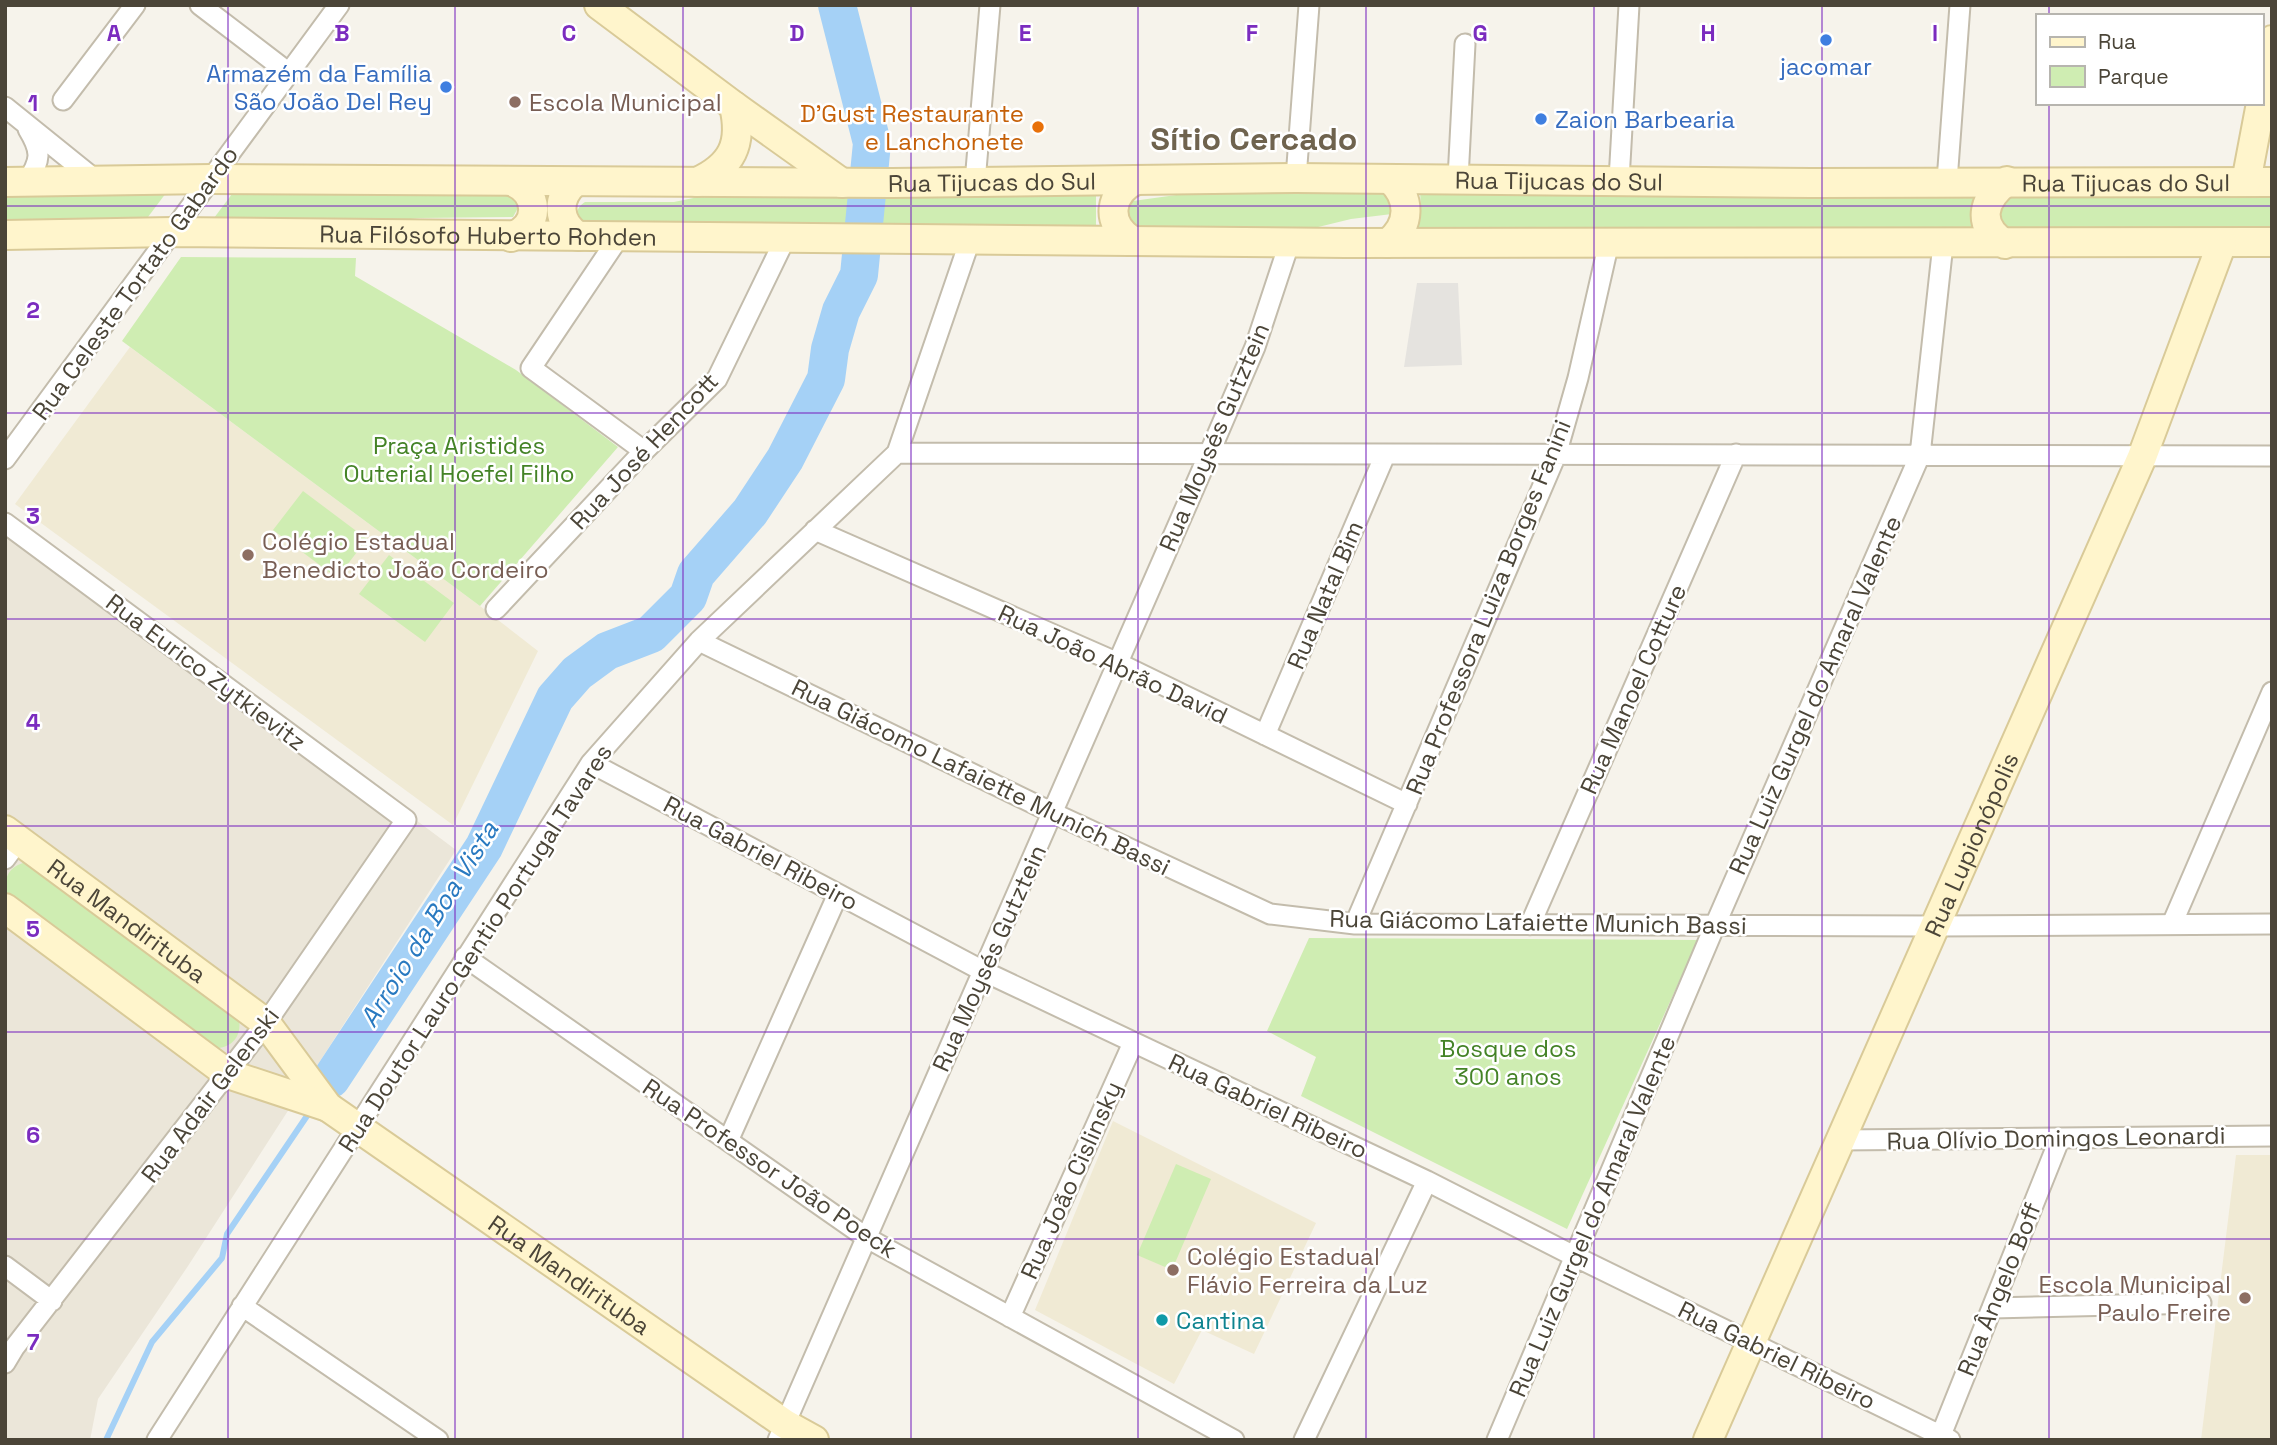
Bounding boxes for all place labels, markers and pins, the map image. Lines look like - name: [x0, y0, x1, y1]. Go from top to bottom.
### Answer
- marker: jacomar: [1818, 32, 1834, 48]
- place label: jacomar: [1779, 51, 1872, 82]
- place label: Armazém da Família São João Del Rey: [206, 58, 432, 117]
- marker: Armazém da Família São João Del Rey: [438, 79, 454, 95]
- place label: Escola Municipal: [529, 87, 722, 118]
- marker: Escola Municipal: [507, 94, 523, 110]
- place label: D'Gust Restaurante e Lanchonete: [800, 98, 1024, 157]
- place label: Zaion Barbearia: [1555, 104, 1735, 135]
- marker: Zaion Barbearia: [1533, 111, 1549, 127]
- marker: D'Gust Restaurante e Lanchonete: [1030, 119, 1046, 135]
- place label: Colégio Estadual Benedicto João Cordeiro: [262, 526, 549, 585]
- marker: Colégio Estadual Benedicto João Cordeiro: [240, 547, 256, 563]
- place label: Colégio Estadual Flávio Ferreira da Luz: [1187, 1241, 1428, 1300]
- marker: Colégio Estadual Flávio Ferreira da Luz: [1165, 1262, 1181, 1278]
- place label: Escola Municipal Paulo Freire: [2038, 1269, 2231, 1328]
- marker: Escola Municipal Paulo Freire: [2237, 1290, 2253, 1306]
- place label: Cantina: [1176, 1305, 1265, 1336]
- marker: Cantina: [1154, 1312, 1170, 1328]

